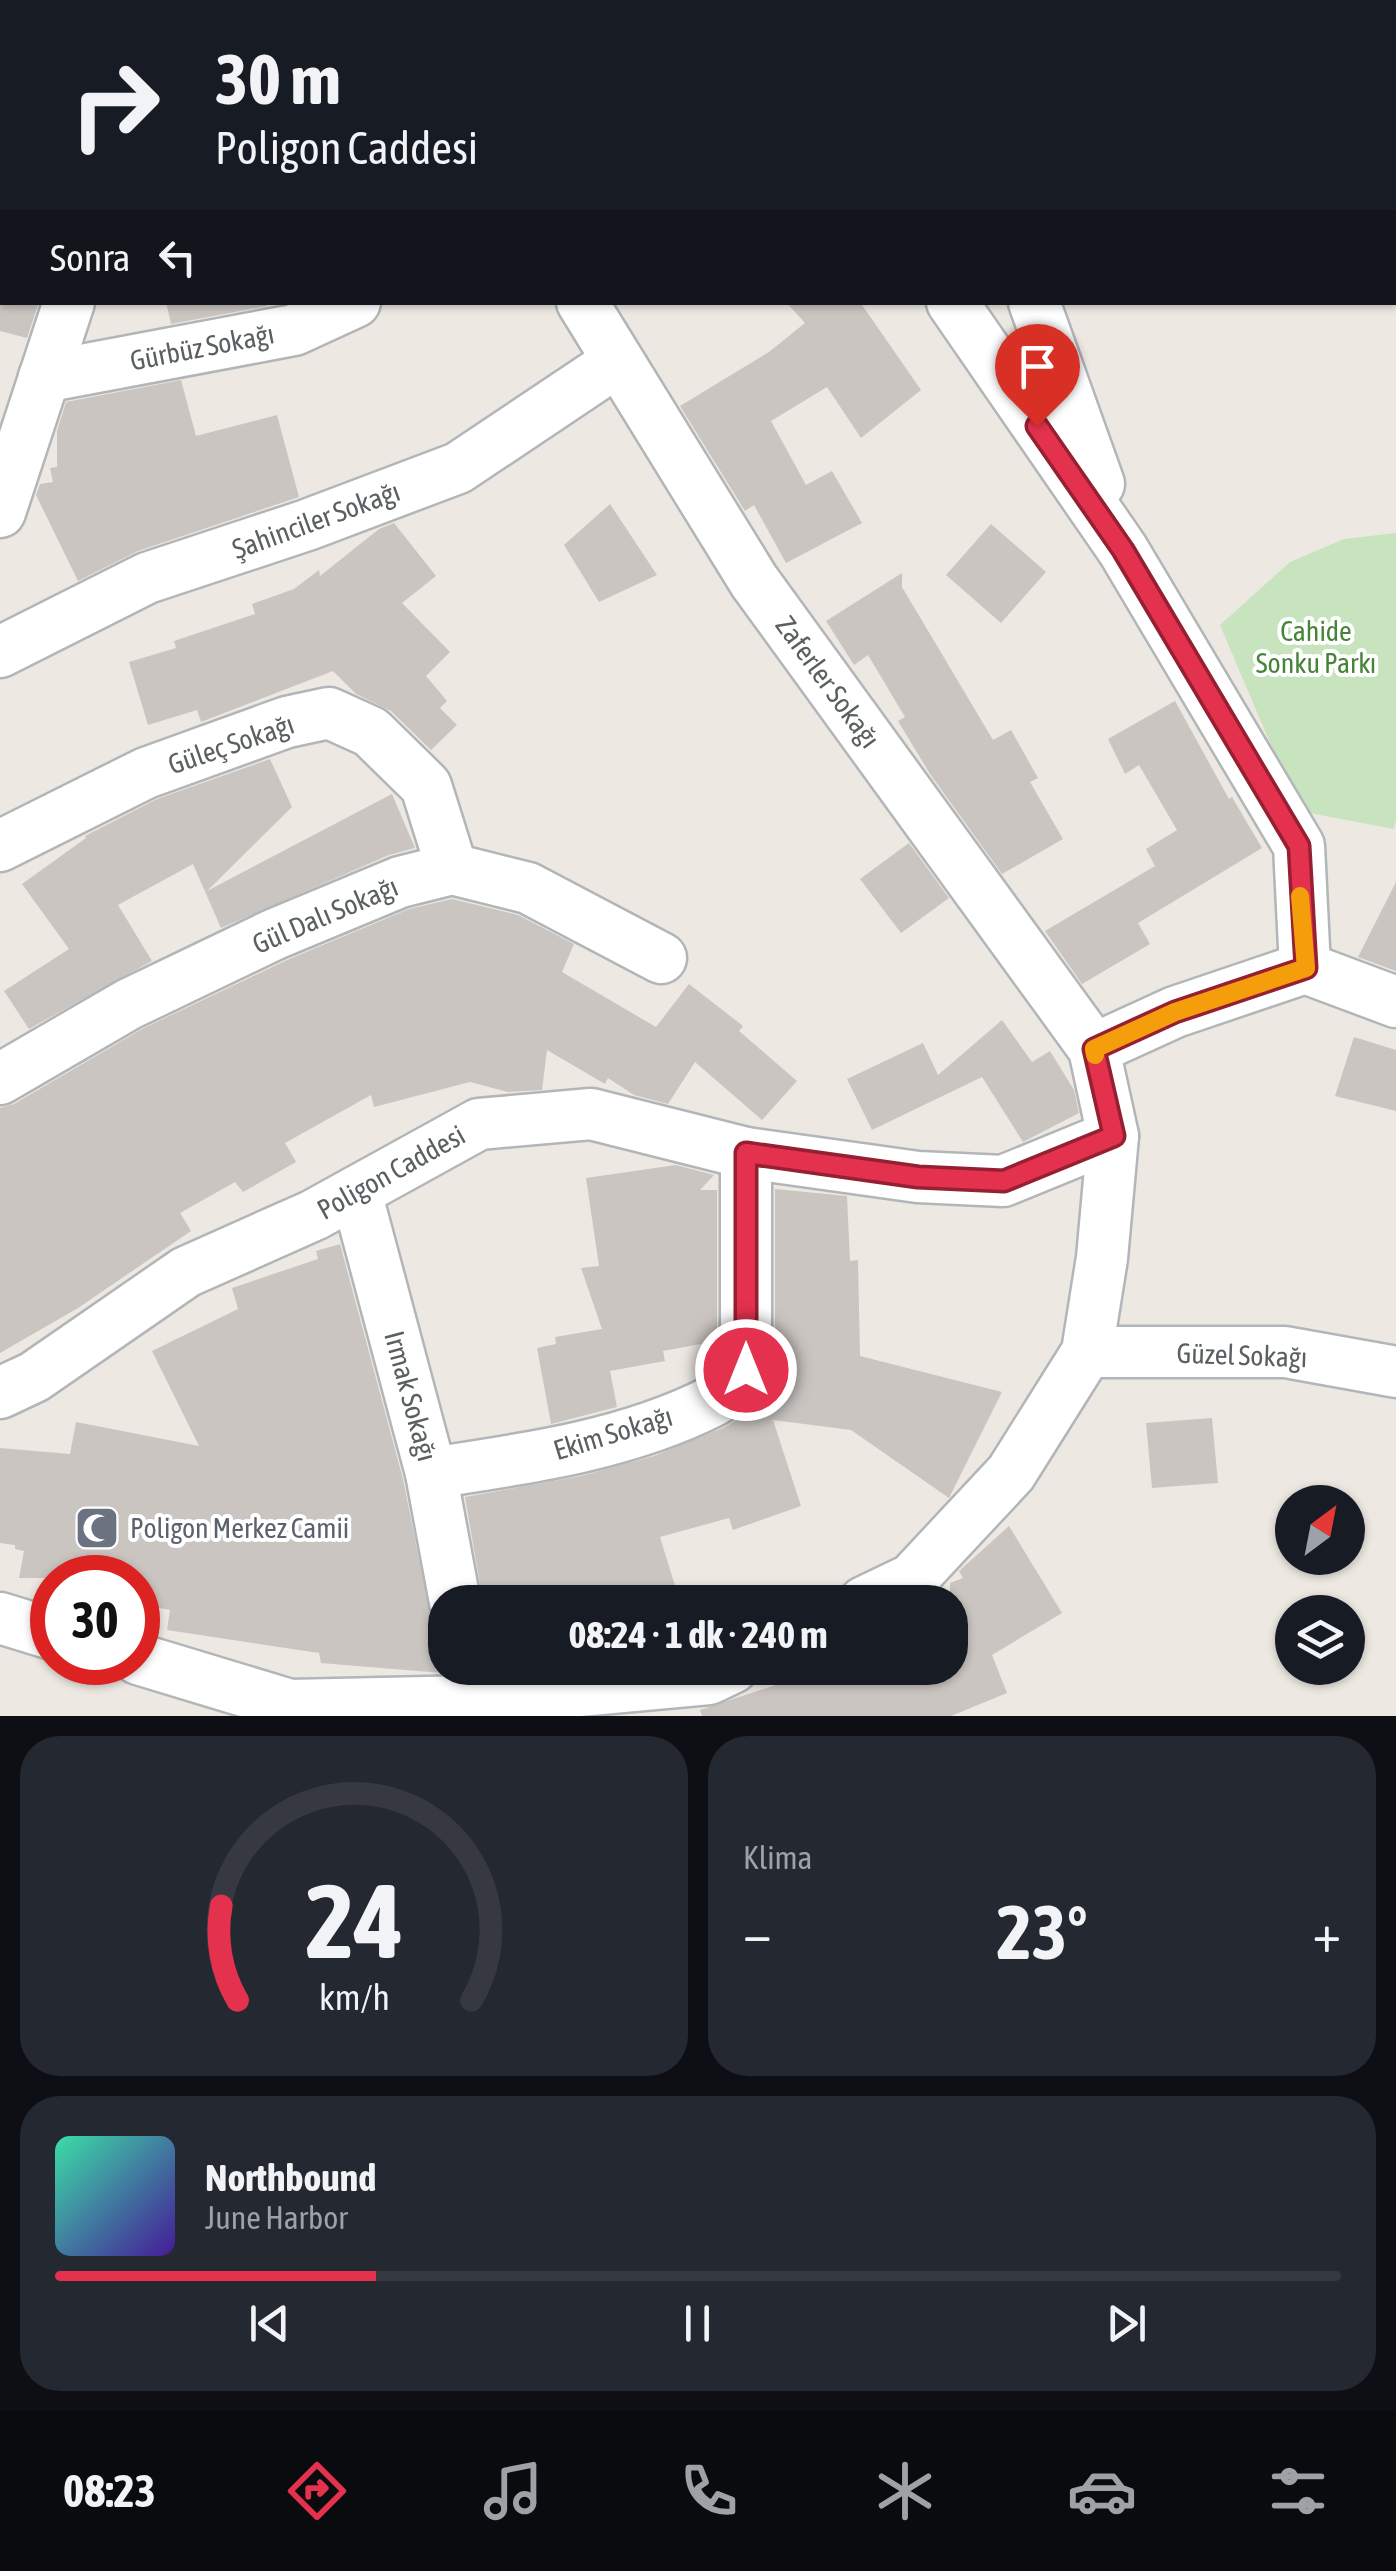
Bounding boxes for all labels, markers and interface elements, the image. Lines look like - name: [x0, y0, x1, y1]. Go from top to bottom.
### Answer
- text: 30 m: [215, 39, 341, 119]
- icon: right: [50, 40, 180, 170]
- text: Poligon Caddesi: [215, 122, 478, 174]
- icon: left: [150, 230, 205, 285]
- text: Sonra: [50, 236, 130, 279]
- street label: Gürbüz Sokağı: [127, 317, 277, 377]
- pin: [995, 324, 1080, 427]
- icon: arrive: [1010, 339, 1065, 394]
- street label: Şahinciler Sokağı: [228, 475, 404, 565]
- street label: Zaferler Sokağı: [769, 610, 887, 754]
- park label: Cahide Sonku Parkı: [1256, 615, 1376, 679]
- street label: Güleç Sokağı: [164, 708, 298, 780]
- street label: Gül Dalı Sokağı: [248, 870, 402, 960]
- street label: Poligon Caddesi: [312, 1118, 470, 1226]
- position arrow: [694, 1318, 798, 1422]
- street label: Irmak Sokağı: [378, 1327, 444, 1465]
- street label: Güzel Sokağı: [1176, 1337, 1308, 1373]
- street label: Ekim Sokağı: [550, 1400, 676, 1466]
- north arrow: [1275, 1485, 1365, 1575]
- map controls: [1275, 1485, 1365, 1685]
- mosque icon: Poligon Merkez Camii: [74, 1505, 120, 1551]
- place label: Poligon Merkez Camii: [130, 1512, 349, 1544]
- speed limit sign: 30: [30, 1555, 160, 1685]
- button: layers: [1275, 1595, 1365, 1685]
- text: 08:24 · 1 dk · 240 m: [568, 1613, 828, 1656]
- text: Klima: [743, 1839, 812, 1876]
- text: 24: [305, 1861, 403, 1980]
- text: 23°: [996, 1889, 1088, 1975]
- text: −: [743, 1901, 772, 1964]
- text: +: [1312, 1901, 1341, 1964]
- text: km/h: [319, 1977, 389, 2018]
- text: Northbound: [205, 2156, 376, 2199]
- text: June Harbor: [205, 2199, 348, 2236]
- icon: previous: [242, 2296, 297, 2351]
- icon: pause: [670, 2296, 725, 2351]
- icon: next: [1099, 2296, 1154, 2351]
- icon: directions: [282, 2456, 352, 2526]
- icon: music: [478, 2456, 548, 2526]
- icon: phone: [674, 2456, 744, 2526]
- icon: climate: [870, 2456, 940, 2526]
- icon: car: [1067, 2456, 1137, 2526]
- icon: filters: [1263, 2456, 1333, 2526]
- text: 08:23: [63, 2465, 156, 2517]

